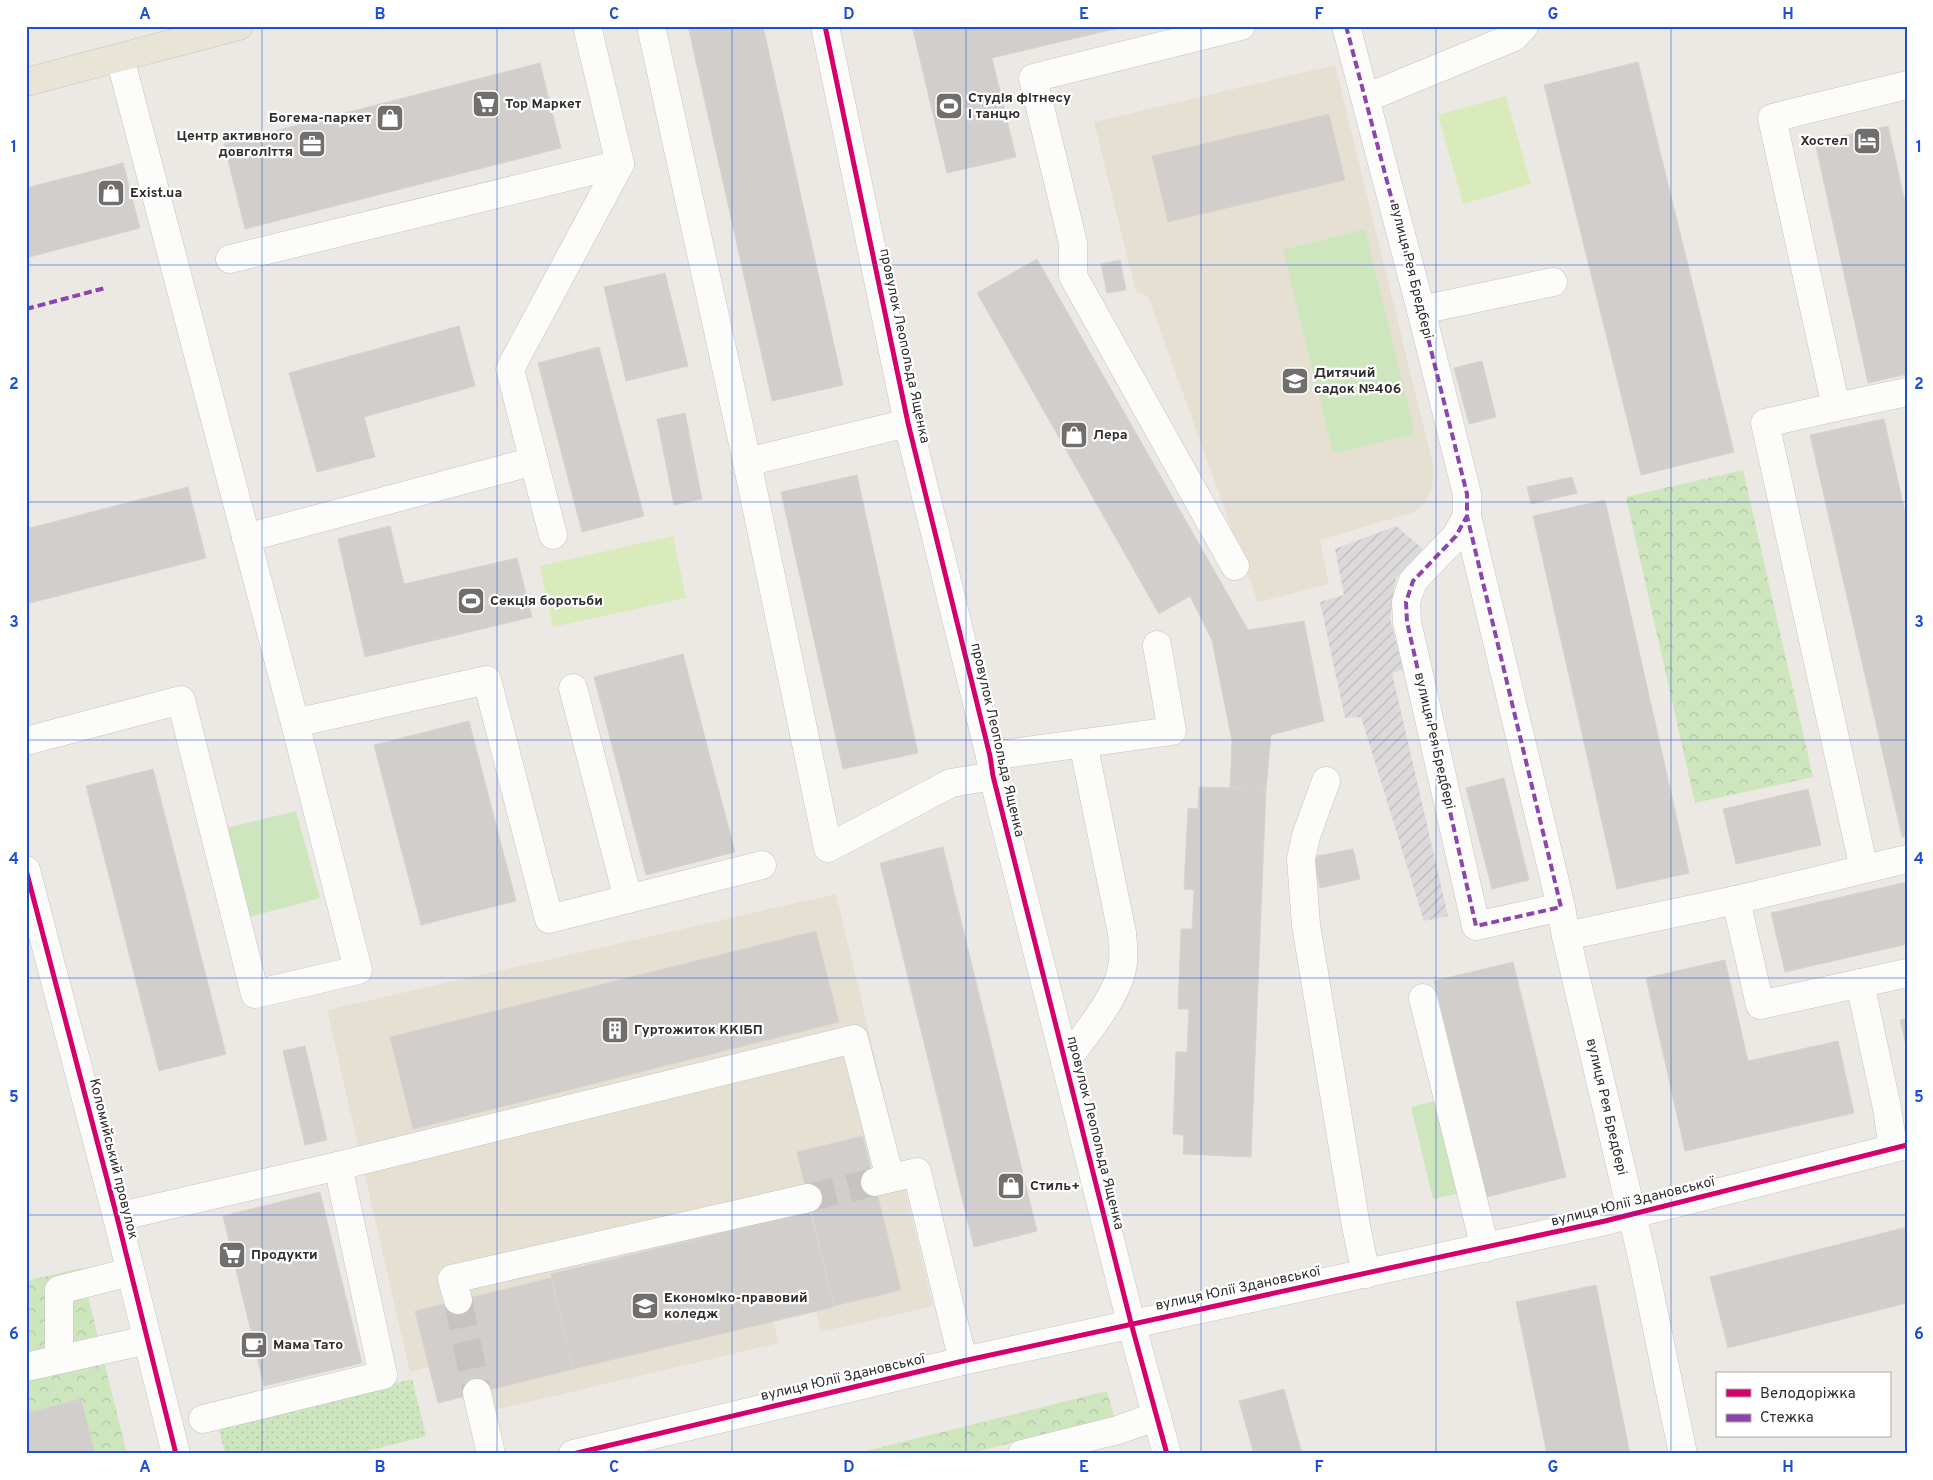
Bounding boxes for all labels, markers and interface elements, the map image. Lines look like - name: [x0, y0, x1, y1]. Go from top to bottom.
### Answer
- text: A: [139, 5, 151, 25]
- text: B: [374, 5, 386, 25]
- text: C: [609, 5, 619, 25]
- text: D: [843, 5, 855, 25]
- text: E: [1079, 5, 1089, 25]
- text: F: [1314, 5, 1324, 25]
- text: G: [1548, 5, 1558, 25]
- text: H: [1782, 5, 1794, 25]
- supermarket icon: Top Маркет: [471, 89, 501, 119]
- place label: Студія фітнесу і танцю: [968, 90, 1071, 123]
- sports icon: Студія фітнесу і танцю: [934, 91, 964, 121]
- place label: Top Маркет: [505, 96, 582, 113]
- shop icon: Богема-паркет: [375, 103, 405, 133]
- place label: Богема-паркет: [269, 110, 371, 127]
- hotel icon: Хостел: [1852, 126, 1882, 156]
- place label: Центр активного довголіття: [176, 128, 293, 161]
- office icon: Центр активного довголіття: [297, 129, 327, 159]
- place label: Хостел: [1800, 133, 1848, 150]
- text: 1: [11, 138, 17, 158]
- text: 1: [1916, 138, 1922, 158]
- shop icon: Exist.ua: [96, 178, 126, 208]
- place label: Exist.ua: [130, 185, 182, 202]
- street label: вулиця Рея Бредбері: [1386, 201, 1436, 341]
- street label: провулок Леопольда Ященка: [875, 247, 933, 445]
- place label: Дитячий садок №406: [1314, 365, 1401, 398]
- school or university icon: Дитячий садок №406: [1280, 366, 1310, 396]
- text: 2: [9, 375, 19, 395]
- text: 2: [1914, 375, 1924, 395]
- shop icon: Лера: [1059, 420, 1089, 450]
- place label: Лера: [1093, 427, 1128, 444]
- sports icon: Секція боротьби: [456, 586, 486, 616]
- place label: Секція боротьби: [490, 593, 603, 610]
- text: 3: [9, 613, 19, 633]
- text: 3: [1914, 613, 1924, 633]
- street label: провулок Леопольда Ященка: [966, 641, 1028, 839]
- street label: вулиця Рея Бредбері: [1410, 671, 1458, 811]
- text: 4: [9, 850, 19, 870]
- text: 4: [1914, 850, 1924, 870]
- building icon: Гуртожиток ККІБП: [600, 1015, 630, 1045]
- place label: Гуртожиток ККІБП: [634, 1022, 763, 1039]
- street label: провулок Леопольда Ященка: [1063, 1034, 1127, 1232]
- street label: вулиця Рея Бредбері: [1582, 1037, 1630, 1177]
- street label: Коломийський провулок: [85, 1077, 141, 1241]
- text: 5: [9, 1088, 19, 1108]
- text: 5: [1914, 1088, 1924, 1108]
- shop icon: Стиль+: [996, 1171, 1026, 1201]
- street label: вулиця Юлії Здановської: [1549, 1173, 1717, 1231]
- place label: Стиль+: [1030, 1178, 1080, 1195]
- supermarket icon: Продукти: [217, 1240, 247, 1270]
- place label: Продукти: [251, 1247, 318, 1264]
- street label: вулиця Юлії Здановської: [1154, 1263, 1322, 1315]
- place label: Економіко-правовий коледж: [664, 1290, 808, 1323]
- school or university icon: Економіко-правовий коледж: [630, 1291, 660, 1321]
- text: 6: [9, 1325, 19, 1345]
- text: 6: [1914, 1325, 1924, 1345]
- cafe icon: Мама Тато: [239, 1330, 269, 1360]
- place label: Мама Тато: [273, 1337, 343, 1354]
- street label: вулиця Юлії Здановської: [759, 1351, 927, 1405]
- legend: [1716, 1372, 1890, 1438]
- text: Велодоріжка: [1760, 1385, 1856, 1404]
- text: Стежка: [1760, 1409, 1814, 1428]
- text: A: [139, 1458, 151, 1478]
- text: B: [374, 1458, 386, 1478]
- text: C: [609, 1458, 619, 1478]
- text: D: [843, 1458, 855, 1478]
- text: E: [1079, 1458, 1089, 1478]
- text: F: [1314, 1458, 1324, 1478]
- text: G: [1548, 1458, 1558, 1478]
- text: H: [1782, 1458, 1794, 1478]

